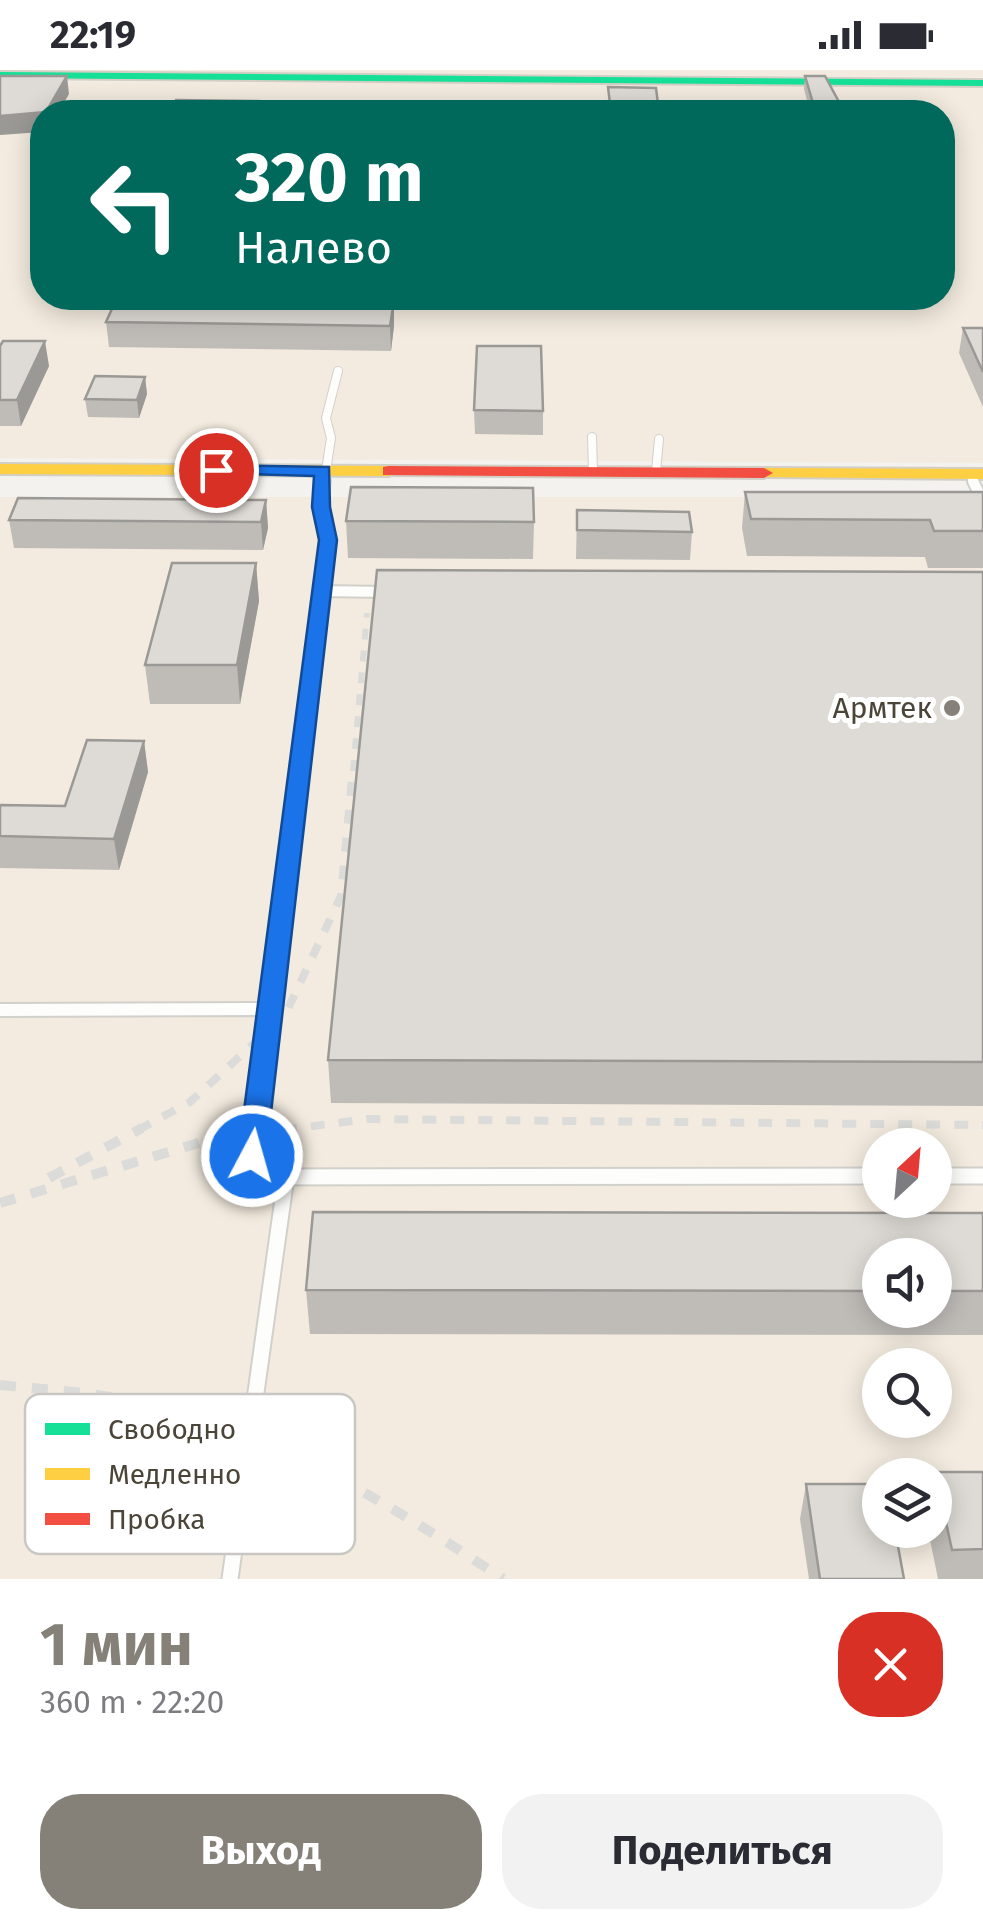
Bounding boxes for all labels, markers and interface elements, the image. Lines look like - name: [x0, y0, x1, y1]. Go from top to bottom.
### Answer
- text: 22:19: [50, 12, 136, 58]
- text: 320 m: [235, 136, 424, 220]
- icon: left: [70, 140, 200, 270]
- text: Налево: [235, 221, 392, 275]
- pin: [174, 428, 259, 513]
- icon: arrive: [189, 443, 244, 498]
- place label: Армтек: [833, 690, 932, 726]
- marker: Армтек: [941, 697, 963, 719]
- position arrow: [200, 1104, 304, 1208]
- north arrow: [862, 1128, 952, 1218]
- map controls: [862, 1128, 952, 1548]
- button: sound: [862, 1238, 952, 1328]
- button: search: [862, 1348, 952, 1438]
- legend: [25, 1394, 355, 1554]
- text: Свободно: [108, 1413, 236, 1446]
- text: Медленно: [108, 1458, 241, 1491]
- button: layers: [862, 1458, 952, 1548]
- text: Пробка: [108, 1503, 205, 1536]
- text: 1 мин: [40, 1609, 193, 1681]
- button: close: [838, 1612, 943, 1717]
- text: 360 m · 22:20: [40, 1683, 224, 1721]
- button: Выход: [40, 1794, 482, 1909]
- button: Поделиться: [502, 1794, 943, 1909]

